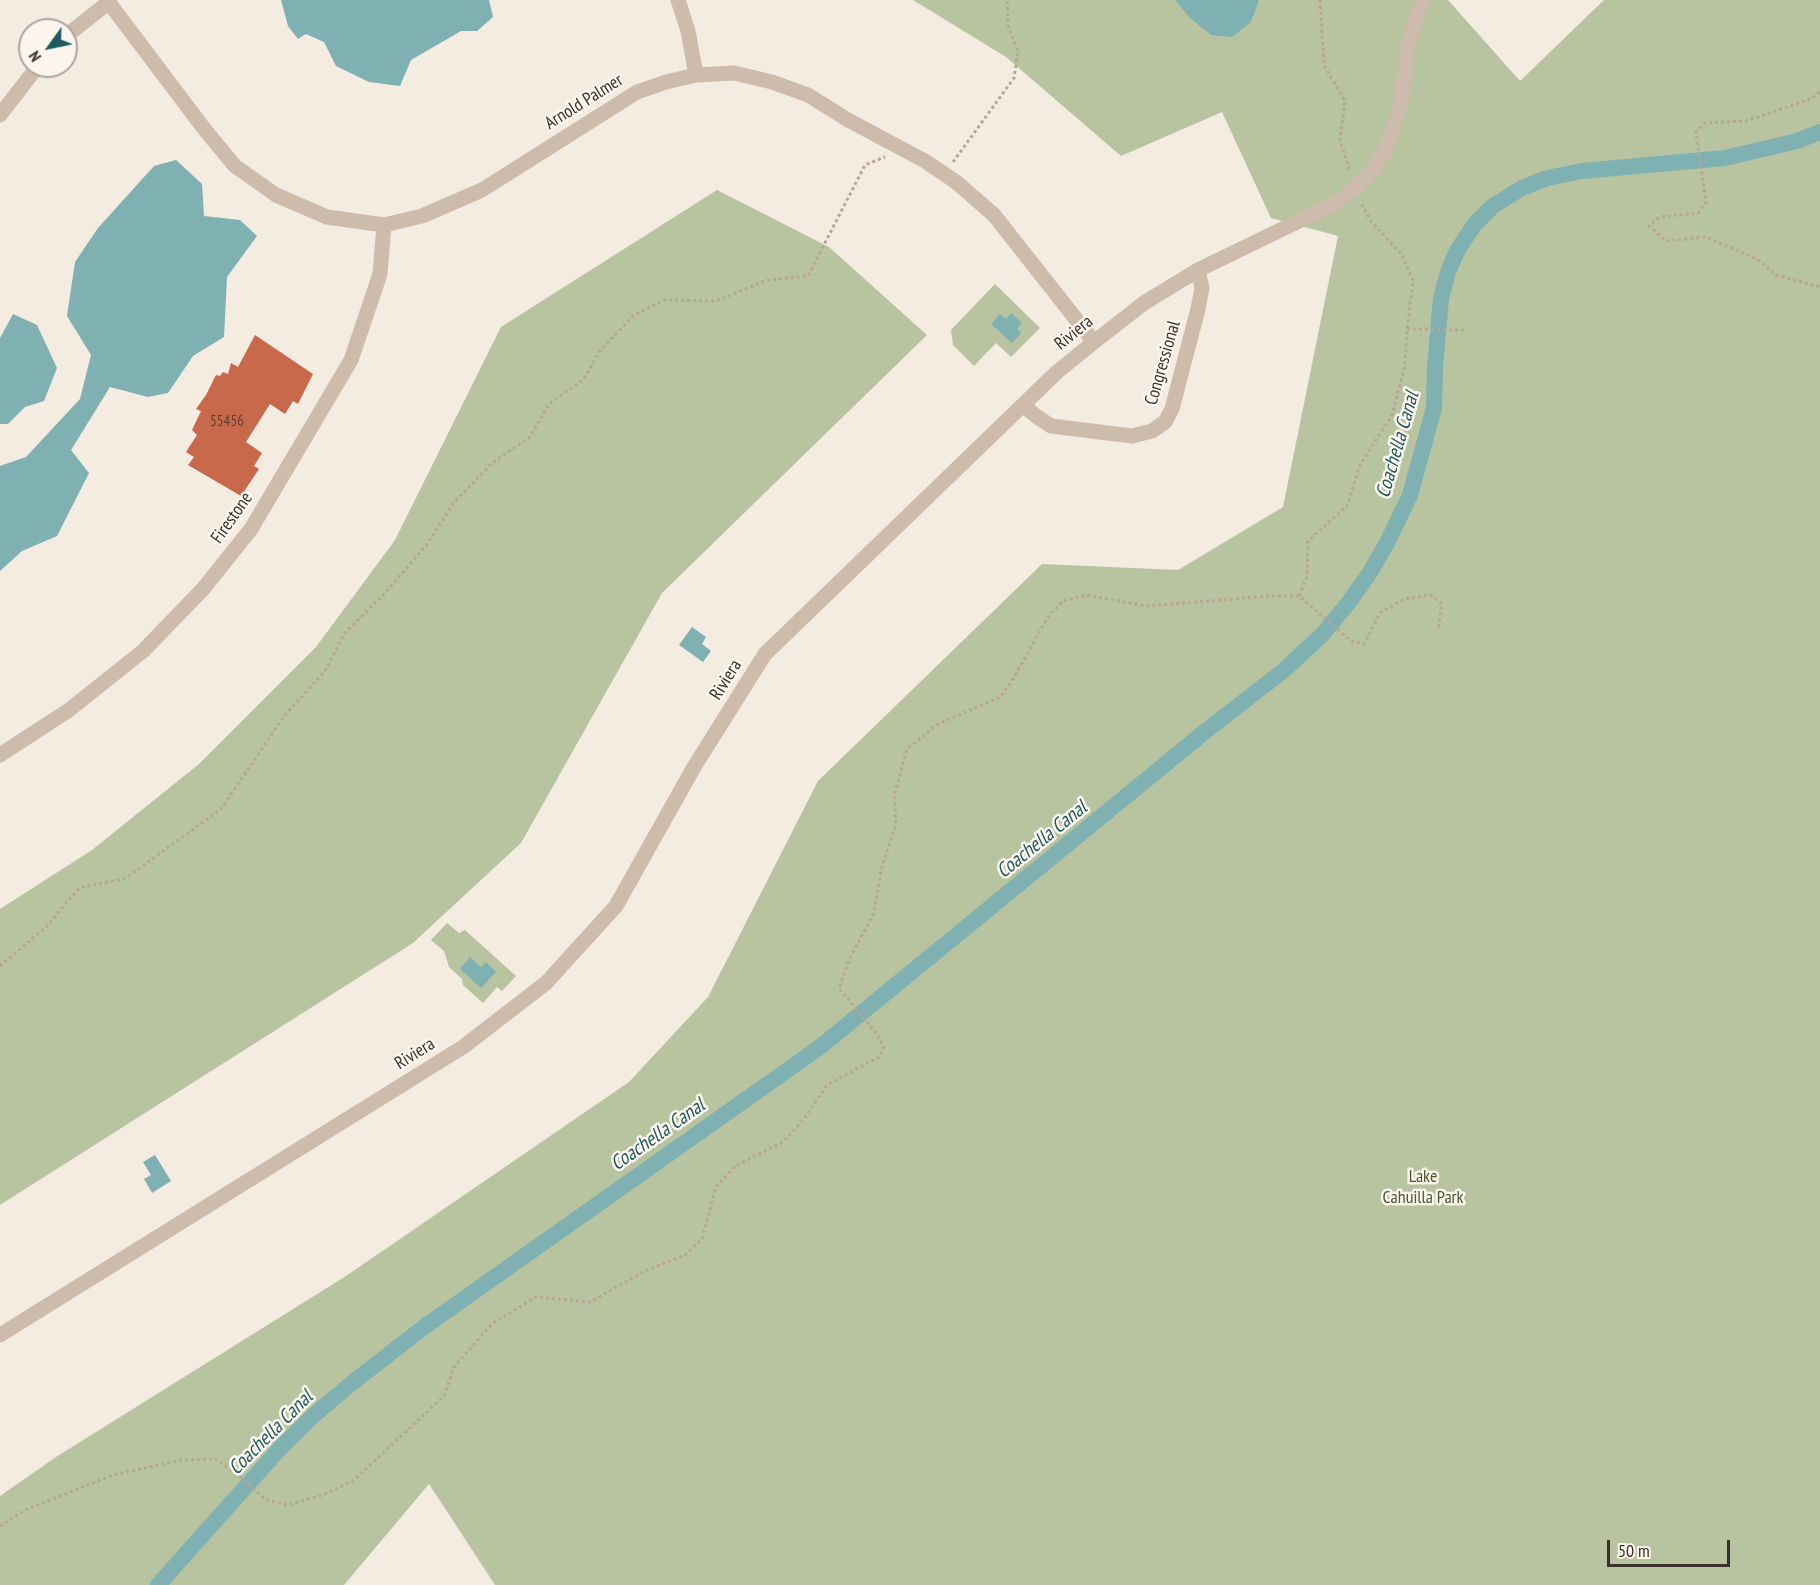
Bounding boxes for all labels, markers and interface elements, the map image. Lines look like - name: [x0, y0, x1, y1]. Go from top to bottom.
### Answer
- north arrow: [18, 18, 78, 78]
- text: N: [24, 48, 45, 66]
- street label: Arnold Palmer: [541, 70, 627, 134]
- street label: Riviera: [1050, 311, 1098, 355]
- street label: Congressional: [1141, 318, 1185, 408]
- water label: Coachella Canal: [1371, 389, 1425, 501]
- house number: 55456: [210, 413, 244, 431]
- street label: Firestone: [207, 488, 257, 548]
- street label: Riviera: [705, 656, 747, 704]
- water label: Coachella Canal: [992, 796, 1092, 884]
- street label: Riviera: [391, 1033, 439, 1075]
- water label: Coachella Canal: [606, 1094, 710, 1176]
- park label: Lake Cahuilla Park: [1383, 1166, 1463, 1208]
- water label: Coachella Canal: [224, 1386, 318, 1480]
- scale bar: [1610, 1528, 1733, 1566]
- text: 50 m: [1618, 1539, 1650, 1562]

